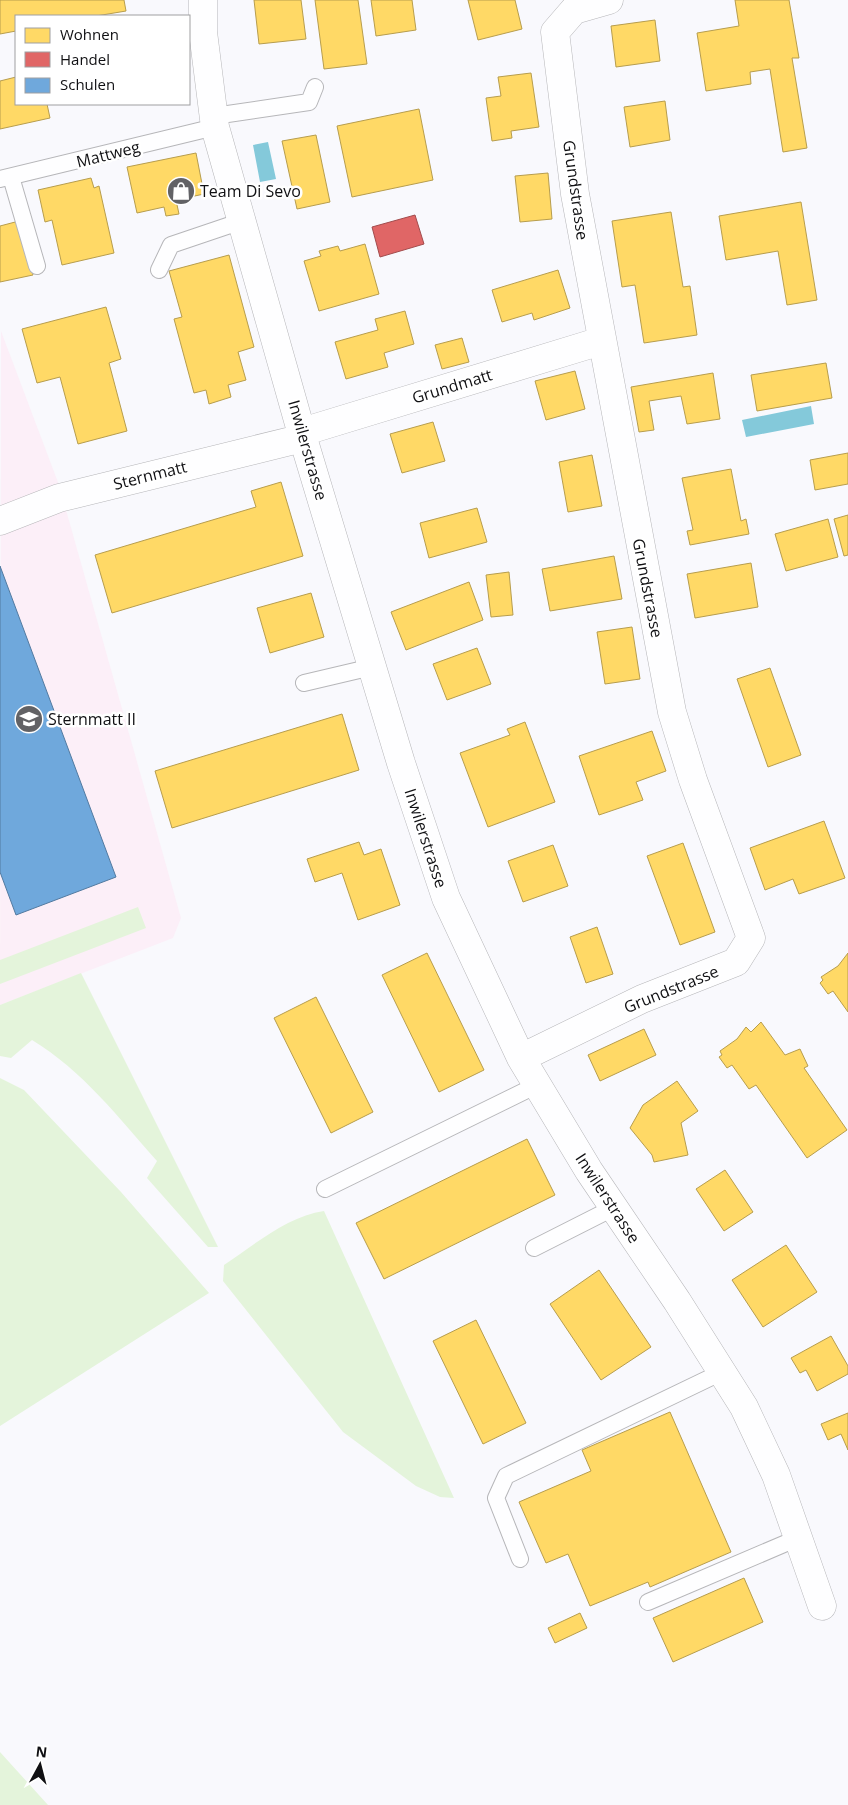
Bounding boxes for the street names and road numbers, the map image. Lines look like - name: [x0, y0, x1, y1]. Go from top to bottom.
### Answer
- street label: Mattweg: [74, 135, 142, 173]
- street label: Grundstrasse: [558, 139, 594, 241]
- street label: Grundmatt: [409, 363, 495, 409]
- street label: Inwilerstrasse: [283, 397, 333, 503]
- street label: Sternmatt: [111, 455, 189, 495]
- street label: Grundstrasse: [628, 537, 668, 639]
- street label: Inwilerstrasse: [400, 785, 452, 891]
- street label: Grundstrasse: [620, 960, 722, 1018]
- street label: Inwilerstrasse: [571, 1149, 645, 1247]

